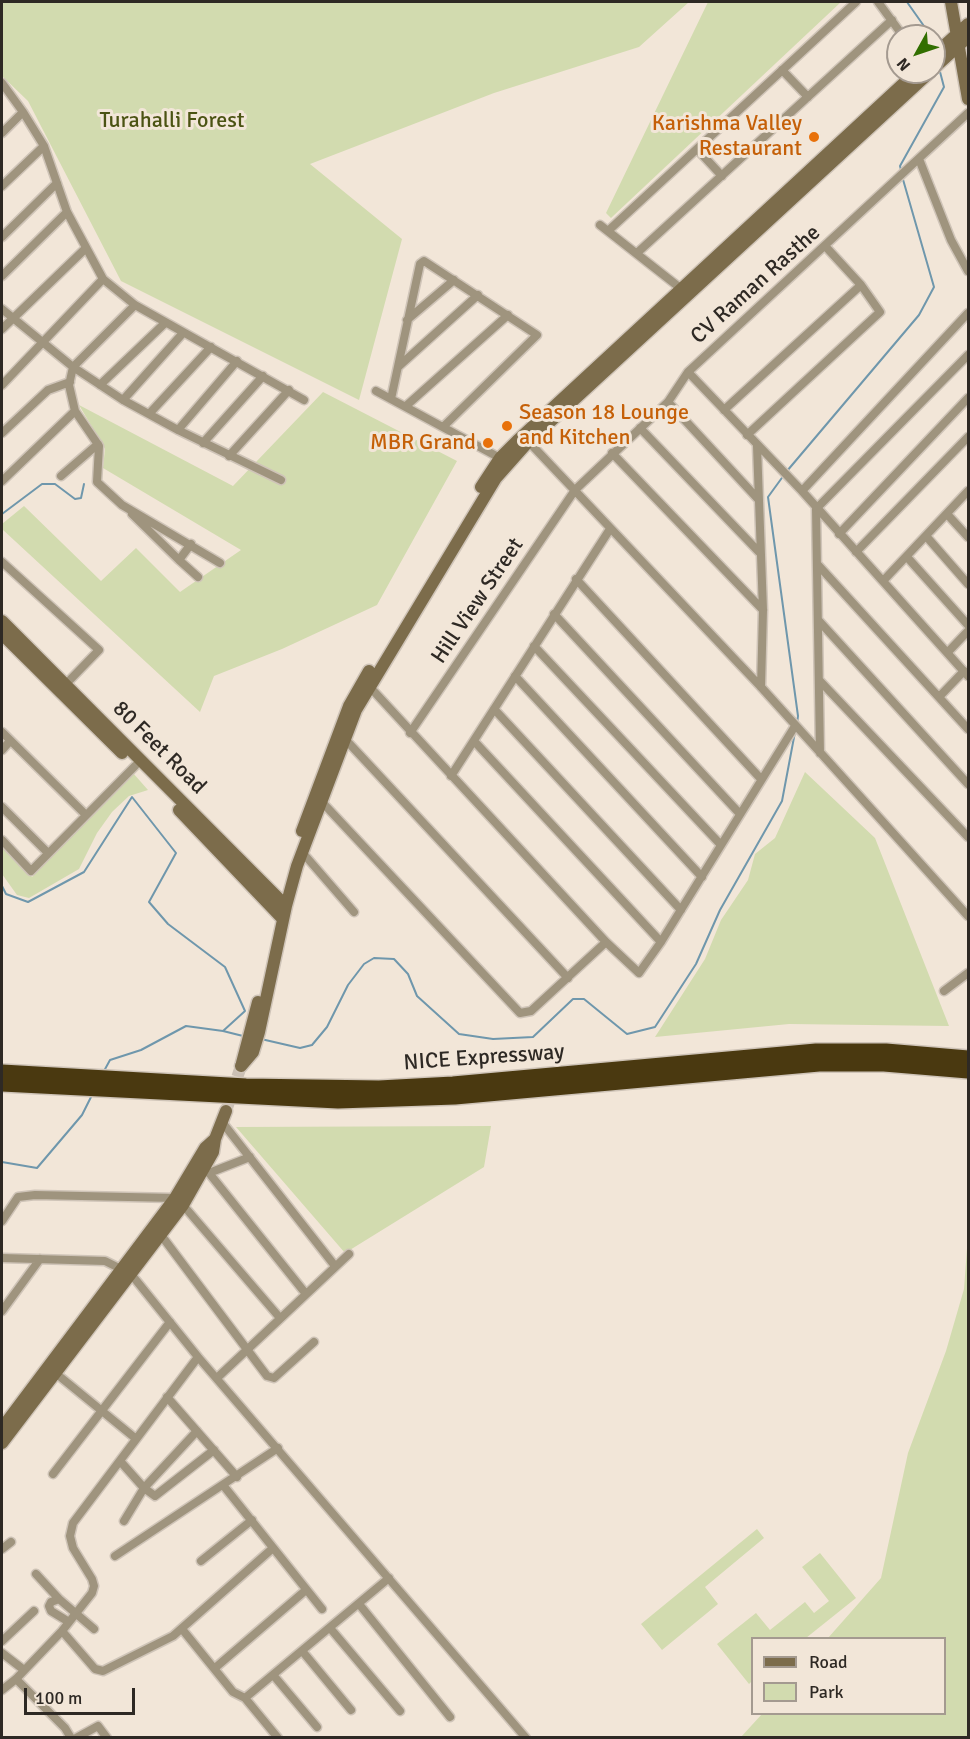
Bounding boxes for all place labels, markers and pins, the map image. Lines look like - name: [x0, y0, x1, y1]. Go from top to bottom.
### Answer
- place label: Karishma Valley Restaurant: [652, 111, 802, 162]
- marker: Karishma Valley Restaurant: [807, 130, 821, 144]
- place label: Season 18 Lounge and Kitchen: [519, 400, 689, 452]
- marker: Season 18 Lounge and Kitchen: [500, 419, 514, 433]
- place label: MBR Grand: [370, 430, 476, 456]
- marker: MBR Grand: [481, 436, 495, 450]

